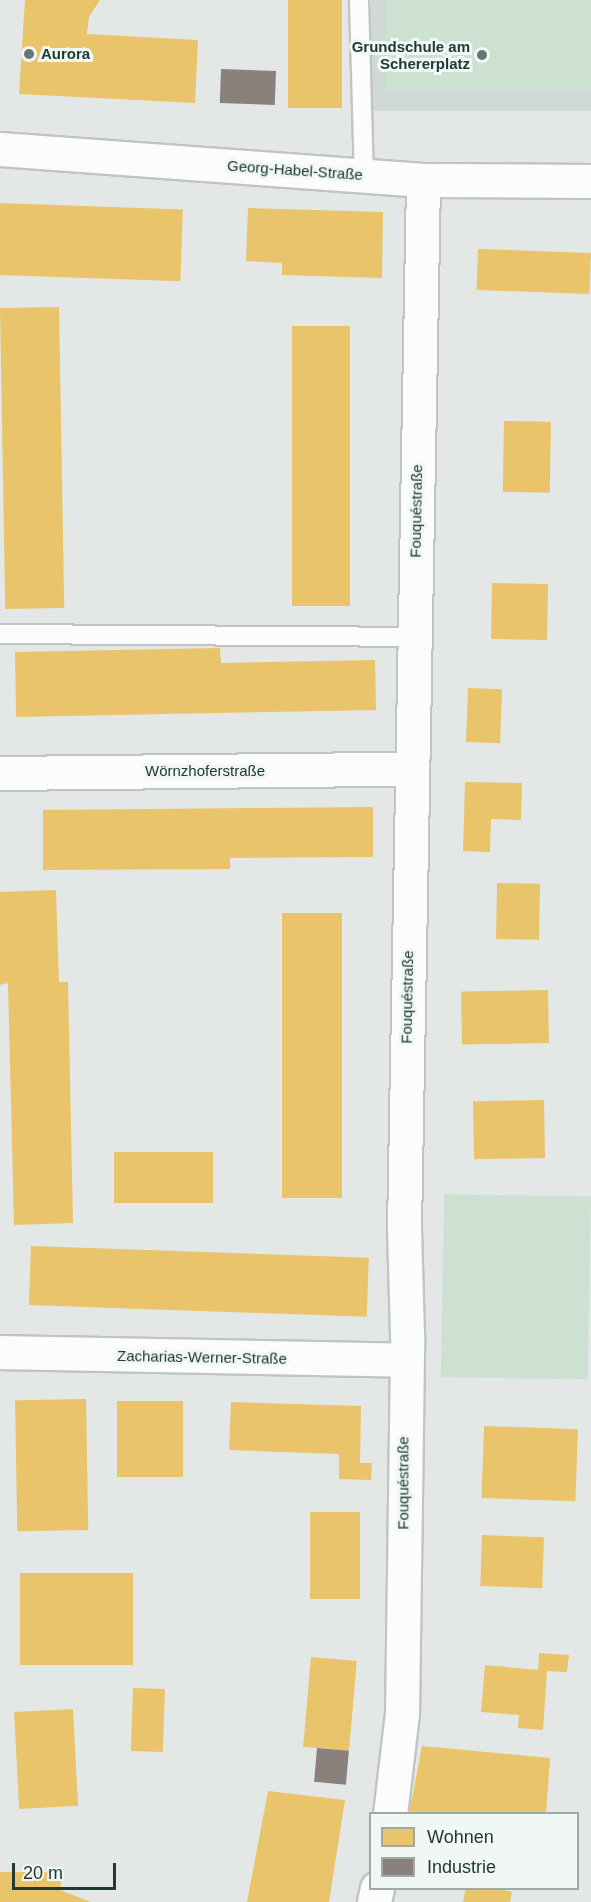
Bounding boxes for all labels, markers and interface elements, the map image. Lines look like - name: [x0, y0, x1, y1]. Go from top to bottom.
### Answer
- place label: Grundschule am Schererplatz: [352, 37, 470, 72]
- place label: Aurora: [41, 45, 90, 63]
- marker: Aurora: [22, 47, 36, 61]
- marker: Grundschule am Schererplatz: [475, 48, 489, 62]
- street label: Georg-Habel-Straße: [227, 156, 363, 184]
- street label: Fouquéstraße: [406, 464, 426, 558]
- street label: Wörnzhoferstraße: [145, 762, 265, 780]
- street label: Fouquéstraße: [397, 950, 417, 1044]
- street label: Zacharias-Werner-Straße: [117, 1347, 287, 1367]
- street label: Fouquéstraße: [394, 1436, 412, 1530]
- legend: [369, 1812, 579, 1890]
- text: Wohnen: [427, 1827, 494, 1847]
- scale bar: [15, 1851, 118, 1889]
- text: Industrie: [427, 1857, 496, 1877]
- text: 20 m: [23, 1863, 63, 1883]

